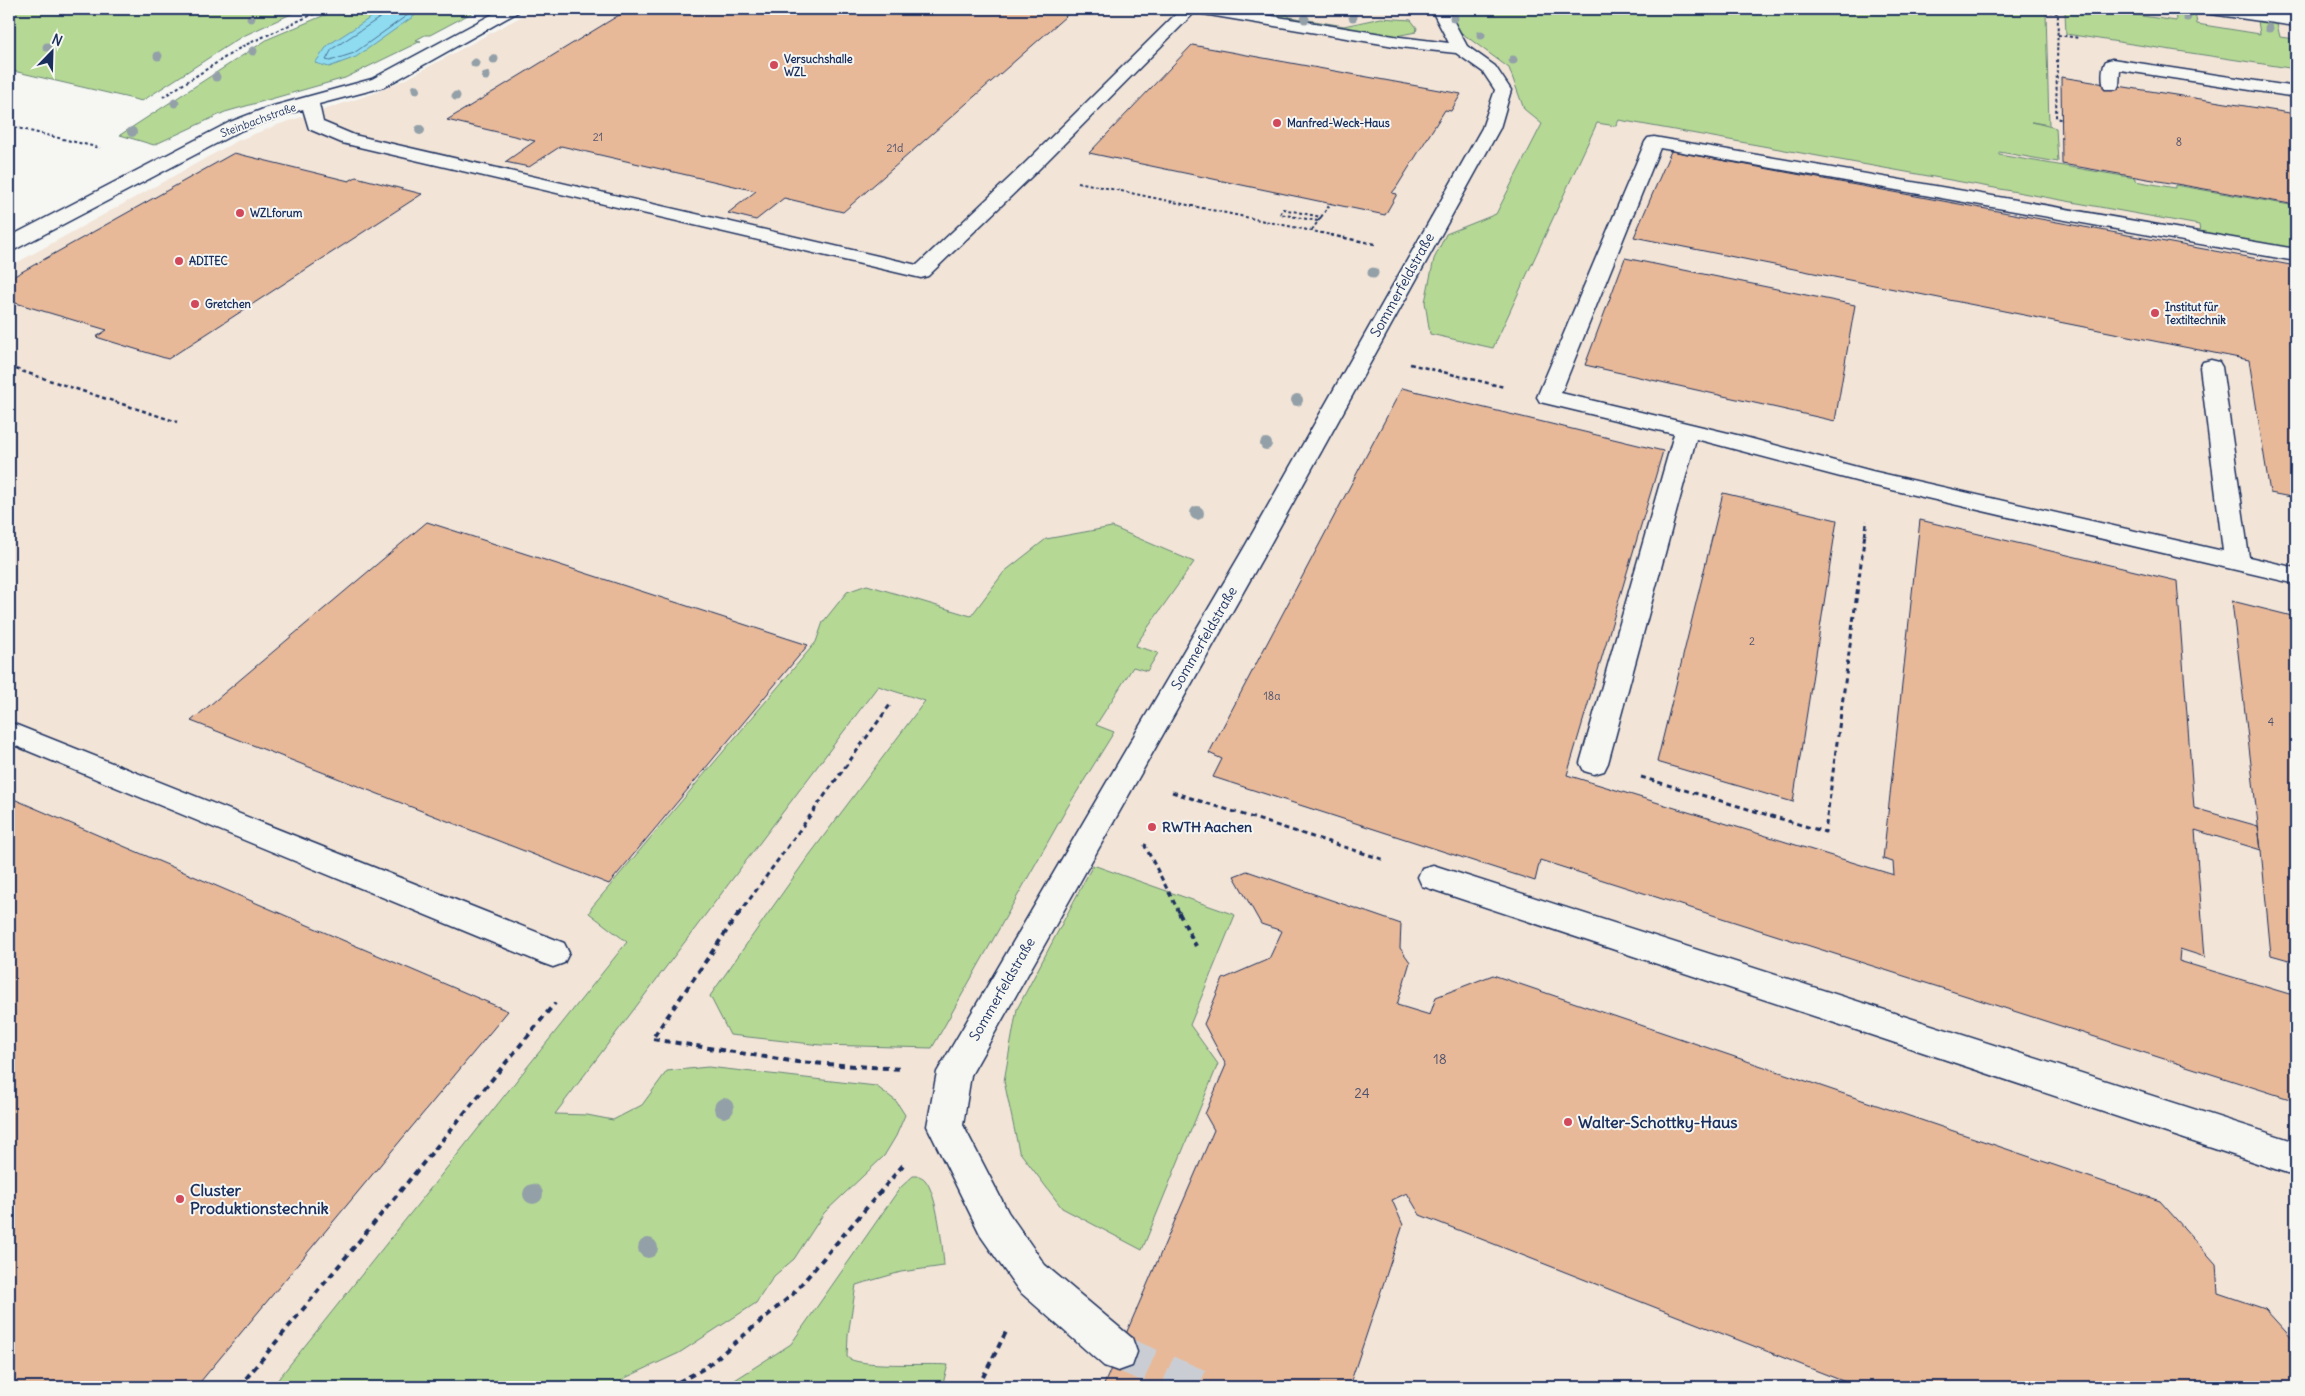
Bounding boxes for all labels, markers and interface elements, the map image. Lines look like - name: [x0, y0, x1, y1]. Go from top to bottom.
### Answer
- north arrow: [28, 28, 78, 78]
- text: N: [49, 30, 65, 50]
- place label: Versuchshalle WZL: [784, 52, 853, 79]
- marker: Versuchshalle WZL: [768, 59, 780, 71]
- street label: Steinbachstraße: [218, 100, 298, 140]
- place label: Manfred-Weck-Haus: [1287, 116, 1390, 130]
- marker: Manfred-Weck-Haus: [1271, 117, 1283, 129]
- house number: 21: [593, 130, 603, 144]
- house number: 8: [2176, 135, 2182, 149]
- house number: 21d: [887, 141, 904, 155]
- place label: WZLforum: [250, 206, 303, 220]
- marker: WZLforum: [234, 207, 246, 219]
- street label: Sommerfeldstraße: [1366, 230, 1438, 340]
- place label: ADITEC: [189, 254, 228, 268]
- marker: ADITEC: [173, 255, 185, 267]
- place label: Gretchen: [205, 297, 252, 311]
- marker: Gretchen: [189, 298, 201, 310]
- place label: Institut für Textiltechnik: [2165, 300, 2226, 327]
- marker: Institut für Textiltechnik: [2149, 307, 2161, 319]
- street label: Sommerfeldstraße: [1167, 583, 1241, 693]
- house number: 2: [1749, 634, 1755, 648]
- house number: 18a: [1264, 689, 1280, 703]
- house number: 4: [2268, 715, 2274, 729]
- place label: RWTH Aachen: [1162, 818, 1252, 836]
- marker: RWTH Aachen: [1146, 821, 1158, 833]
- street label: Sommerfeldstraße: [965, 934, 1039, 1044]
- house number: 18: [1433, 1050, 1447, 1068]
- house number: 24: [1354, 1084, 1370, 1102]
- place label: Walter-Schottky-Haus: [1578, 1112, 1738, 1133]
- marker: Walter-Schottky-Haus: [1562, 1116, 1574, 1128]
- place label: Cluster Produktionstechnik: [190, 1180, 329, 1218]
- marker: Cluster Produktionstechnik: [174, 1193, 186, 1205]

